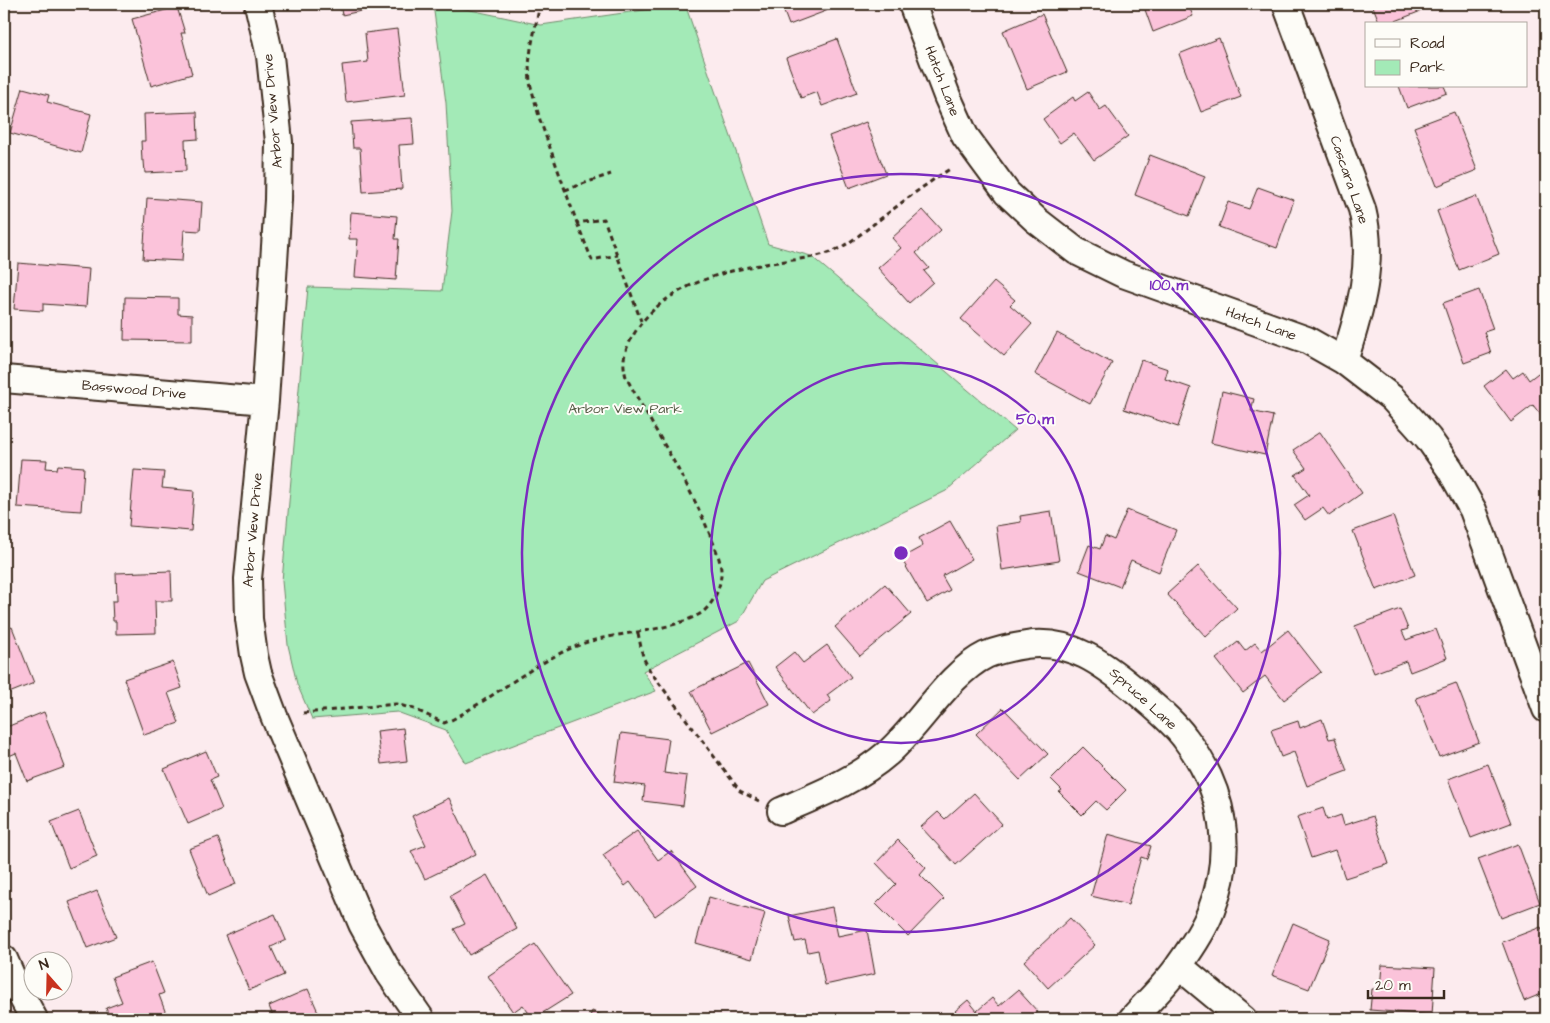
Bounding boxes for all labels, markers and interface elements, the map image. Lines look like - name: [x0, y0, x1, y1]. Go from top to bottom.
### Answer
- legend: [1365, 22, 1528, 88]
- text: Road: [1410, 33, 1445, 54]
- street label: Hatch Lane: [919, 43, 965, 120]
- street label: Arbor View Drive: [258, 52, 288, 169]
- text: Park: [1410, 57, 1445, 78]
- street label: Cascara Lane: [1325, 133, 1374, 227]
- text: 100 m: [1150, 275, 1189, 296]
- street label: Hatch Lane: [1223, 302, 1300, 346]
- street label: Basswood Drive: [81, 375, 187, 405]
- park label: Arbor View Park: [568, 399, 682, 419]
- text: 50 m: [1016, 409, 1054, 430]
- street label: Arbor View Drive: [238, 471, 268, 588]
- centre of rings: [892, 544, 910, 562]
- street label: Spruce Lane: [1105, 663, 1182, 735]
- north arrow: [22, 950, 72, 1000]
- text: N: [36, 954, 52, 976]
- scale bar: [1368, 968, 1444, 1000]
- text: 20 m: [1375, 975, 1411, 996]

